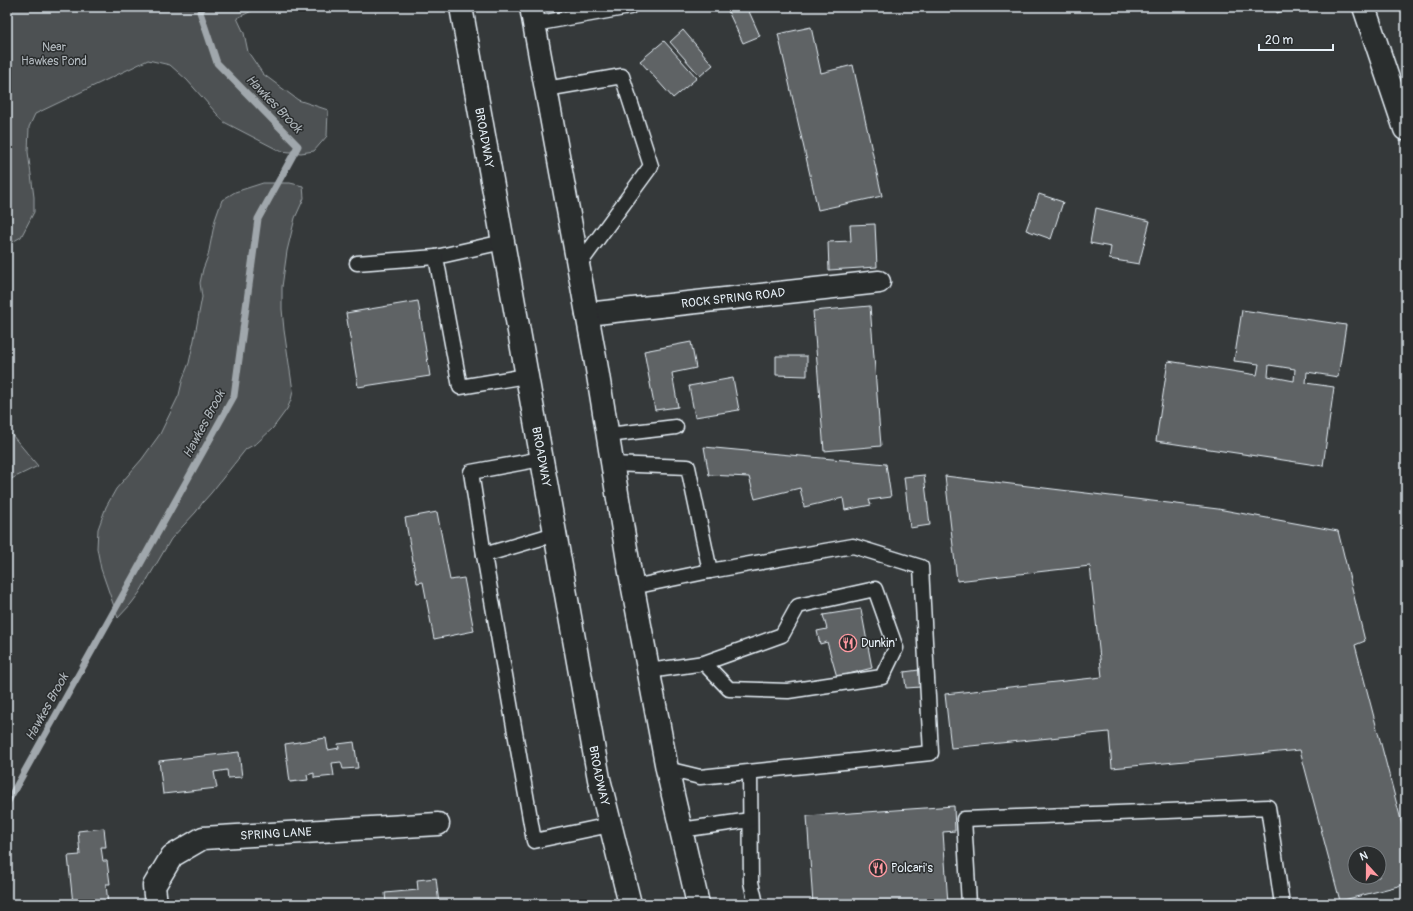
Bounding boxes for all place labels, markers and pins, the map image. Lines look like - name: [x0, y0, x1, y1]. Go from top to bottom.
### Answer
- restaurant icon: Dunkin': [838, 633, 858, 653]
- place label: Dunkin': [861, 636, 897, 651]
- restaurant icon: Polcari's: [868, 858, 888, 878]
- place label: Polcari's: [891, 861, 933, 876]

